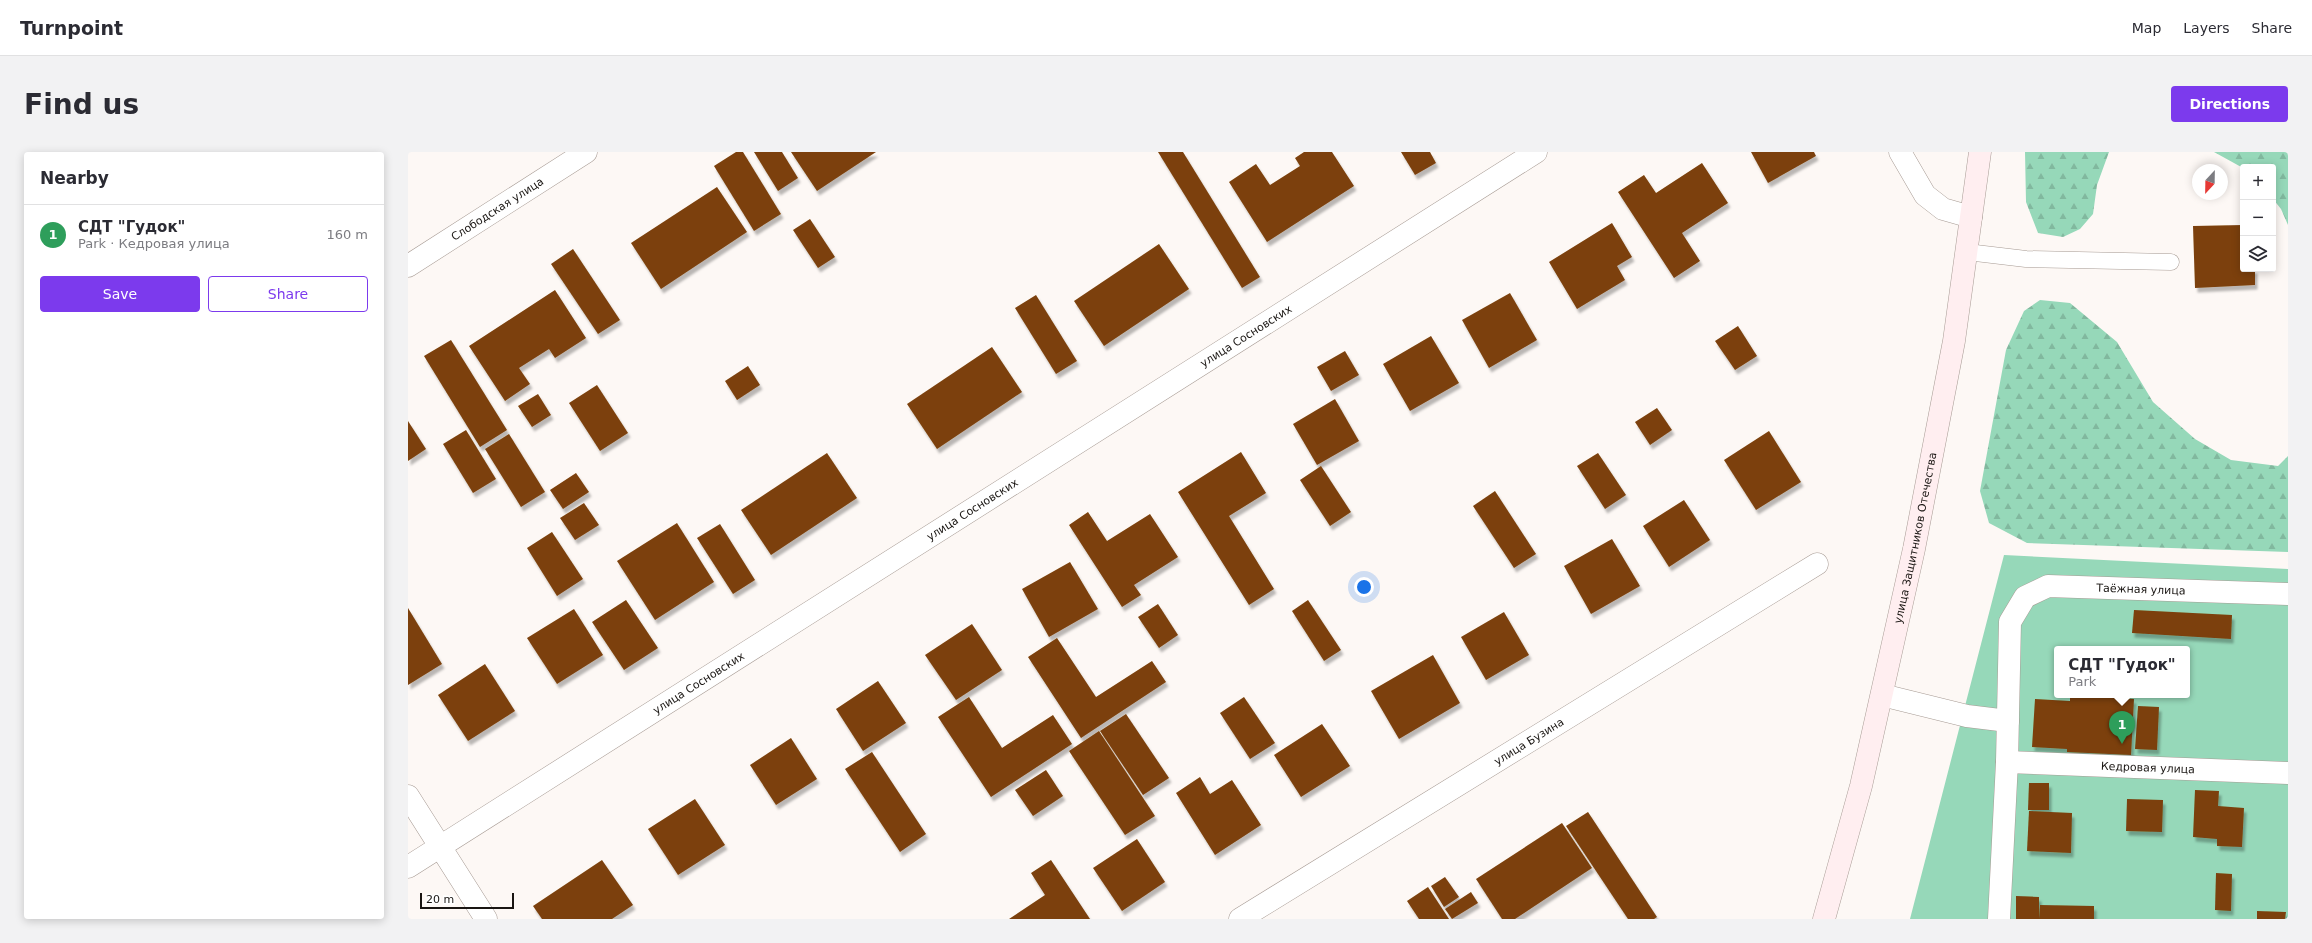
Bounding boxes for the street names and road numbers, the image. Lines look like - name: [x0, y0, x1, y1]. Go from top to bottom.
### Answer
- street label: Слободская улица: [449, 174, 546, 243]
- street label: улица Сосновских: [1198, 302, 1294, 370]
- street label: улица Защитников Отечества: [1891, 451, 1939, 625]
- street label: улица Сосновских: [924, 475, 1021, 543]
- street label: Таёжная улица: [2095, 581, 2186, 597]
- street label: улица Сосновских: [650, 649, 747, 717]
- street label: улица Бузина: [1491, 715, 1566, 768]
- street label: Кедровая улица: [2101, 759, 2195, 776]

